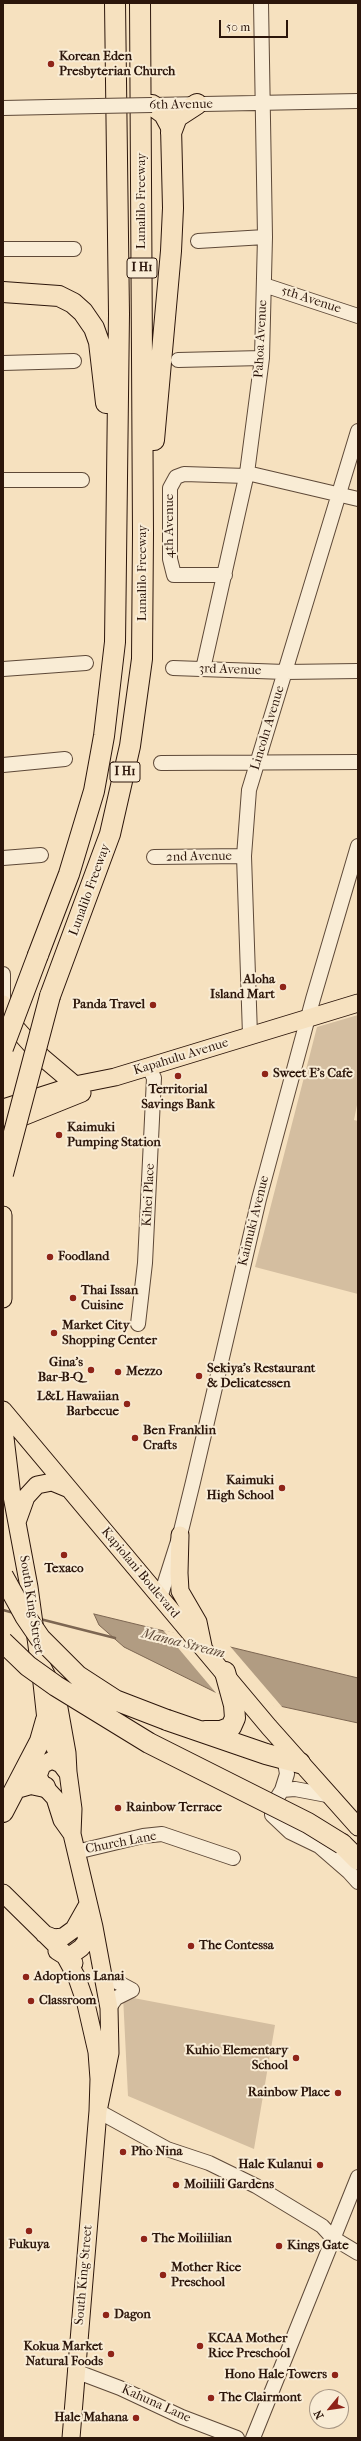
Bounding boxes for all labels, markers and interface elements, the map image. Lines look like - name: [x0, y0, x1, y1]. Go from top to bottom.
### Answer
- scale bar: [221, 12, 290, 38]
- text: 50 m: [226, 20, 250, 34]
- place label: Korean Eden Presbyterian Church: [59, 49, 175, 80]
- marker: Korean Eden Presbyterian Church: [46, 59, 56, 69]
- street label: 6th Avenue: [149, 97, 213, 113]
- street label: Lunalilo Freeway: [134, 153, 150, 249]
- road number: I H1: [127, 258, 157, 278]
- street label: 5th Avenue: [279, 283, 343, 317]
- street label: Pahoa Avenue: [251, 299, 271, 379]
- street label: 4th Avenue: [162, 494, 178, 558]
- street label: Lunalilo Freeway: [135, 525, 151, 621]
- street label: 3rd Avenue: [198, 661, 262, 679]
- street label: Lincoln Avenue: [248, 684, 288, 772]
- road number: I H1: [110, 762, 140, 782]
- street label: Lunalilo Freeway: [66, 842, 114, 938]
- street label: 2nd Avenue: [166, 849, 232, 865]
- place label: Aloha Island Mart: [210, 972, 275, 1003]
- marker: Aloha Island Mart: [278, 982, 288, 992]
- place label: Panda Travel: [73, 997, 145, 1013]
- marker: Panda Travel: [148, 1000, 158, 1010]
- street label: Kapahulu Avenue: [131, 1035, 231, 1079]
- place label: Sweet E's Cafe: [273, 1066, 353, 1082]
- marker: Sweet E's Cafe: [260, 1069, 270, 1079]
- marker: Territorial Savings Bank: [173, 1071, 183, 1081]
- place label: Territorial Savings Bank: [141, 1082, 215, 1113]
- place label: Kaimuki Pumping Station: [67, 1120, 161, 1151]
- marker: Kaimuki Pumping Station: [54, 1130, 64, 1140]
- street label: Kihei Place: [140, 1163, 158, 1227]
- street label: Kaimuki Avenue: [235, 1174, 273, 1268]
- place label: Foodland: [58, 1249, 109, 1265]
- marker: Foodland: [45, 1252, 55, 1262]
- place label: Thai Issan Cuisine: [81, 1283, 138, 1314]
- marker: Thai Issan Cuisine: [68, 1293, 78, 1303]
- place label: Market City Shopping Center: [62, 1318, 157, 1349]
- marker: Market City Shopping Center: [49, 1328, 59, 1338]
- place label: Gina's Bar-B-Q: [38, 1355, 83, 1386]
- place label: Sekiya's Restaurant & Delicatessen: [207, 1361, 315, 1392]
- place label: Mezzo: [126, 1364, 162, 1380]
- marker: Gina's Bar-B-Q: [86, 1365, 96, 1375]
- marker: Mezzo: [113, 1367, 123, 1377]
- marker: Sekiya's Restaurant & Delicatessen: [194, 1371, 204, 1381]
- place label: L&L Hawaiian Barbecue: [37, 1389, 119, 1420]
- marker: L&L Hawaiian Barbecue: [122, 1399, 132, 1409]
- place label: Ben Franklin Crafts: [143, 1423, 216, 1454]
- marker: Ben Franklin Crafts: [130, 1433, 140, 1443]
- place label: Kaimuki High School: [207, 1473, 274, 1504]
- marker: Kaimuki High School: [277, 1483, 287, 1493]
- street label: Kapiolani Boulevard: [98, 1524, 182, 1622]
- marker: Texaco: [59, 1550, 69, 1560]
- street label: South King Street: [15, 1554, 47, 1656]
- place label: Texaco: [44, 1561, 84, 1577]
- water label: Manoa Stream: [140, 1626, 226, 1662]
- place label: Rainbow Terrace: [126, 1800, 222, 1816]
- marker: Rainbow Terrace: [113, 1803, 123, 1813]
- street label: Church Lane: [84, 1828, 158, 1858]
- place label: The Contessa: [199, 1938, 274, 1954]
- marker: The Contessa: [186, 1941, 196, 1951]
- place label: Adoptions Lanai: [34, 1969, 124, 1985]
- marker: Adoptions Lanai: [21, 1972, 31, 1982]
- place label: Classroom: [39, 1993, 96, 2009]
- marker: Classroom: [26, 1996, 36, 2006]
- place label: Kuhio Elementary School: [185, 2043, 288, 2074]
- marker: Kuhio Elementary School: [291, 2053, 301, 2063]
- place label: Rainbow Place: [248, 2085, 330, 2101]
- marker: Rainbow Place: [333, 2088, 343, 2098]
- place label: Pho Nina: [131, 2144, 183, 2160]
- marker: Pho Nina: [118, 2147, 128, 2157]
- place label: Hale Kulanui: [238, 2157, 312, 2173]
- marker: Hale Kulanui: [315, 2160, 325, 2170]
- place label: Moiliili Gardens: [184, 2177, 274, 2193]
- marker: Moiliili Gardens: [171, 2180, 181, 2190]
- street label: South King Street: [72, 2224, 96, 2326]
- marker: Fukuya: [24, 2226, 34, 2236]
- place label: The Moiliilian: [152, 2231, 232, 2247]
- marker: The Moiliilian: [139, 2234, 149, 2244]
- place label: Fukuya: [9, 2237, 49, 2253]
- place label: Kings Gate: [287, 2238, 349, 2254]
- marker: Kings Gate: [274, 2241, 284, 2251]
- place label: Mother Rice Preschool: [171, 2260, 241, 2291]
- marker: Mother Rice Preschool: [158, 2270, 168, 2280]
- place label: Dagon: [114, 2307, 151, 2323]
- marker: Dagon: [101, 2310, 111, 2320]
- place label: KCAA Mother Rice Preschool: [208, 2331, 290, 2362]
- place label: Kokua Market Natural Foods: [24, 2339, 103, 2370]
- marker: KCAA Mother Rice Preschool: [195, 2341, 205, 2351]
- marker: Kokua Market Natural Foods: [106, 2349, 116, 2359]
- place label: Hono Hale Towers: [224, 2367, 327, 2383]
- marker: Hono Hale Towers: [330, 2370, 340, 2380]
- street label: Kahuna Lane: [119, 2382, 193, 2426]
- north arrow: [309, 2389, 349, 2429]
- place label: The Clairmont: [219, 2390, 302, 2406]
- marker: The Clairmont: [206, 2393, 216, 2403]
- text: N: [311, 2408, 327, 2421]
- place label: Hale Mahana: [54, 2410, 128, 2426]
- marker: Hale Mahana: [131, 2413, 141, 2423]

